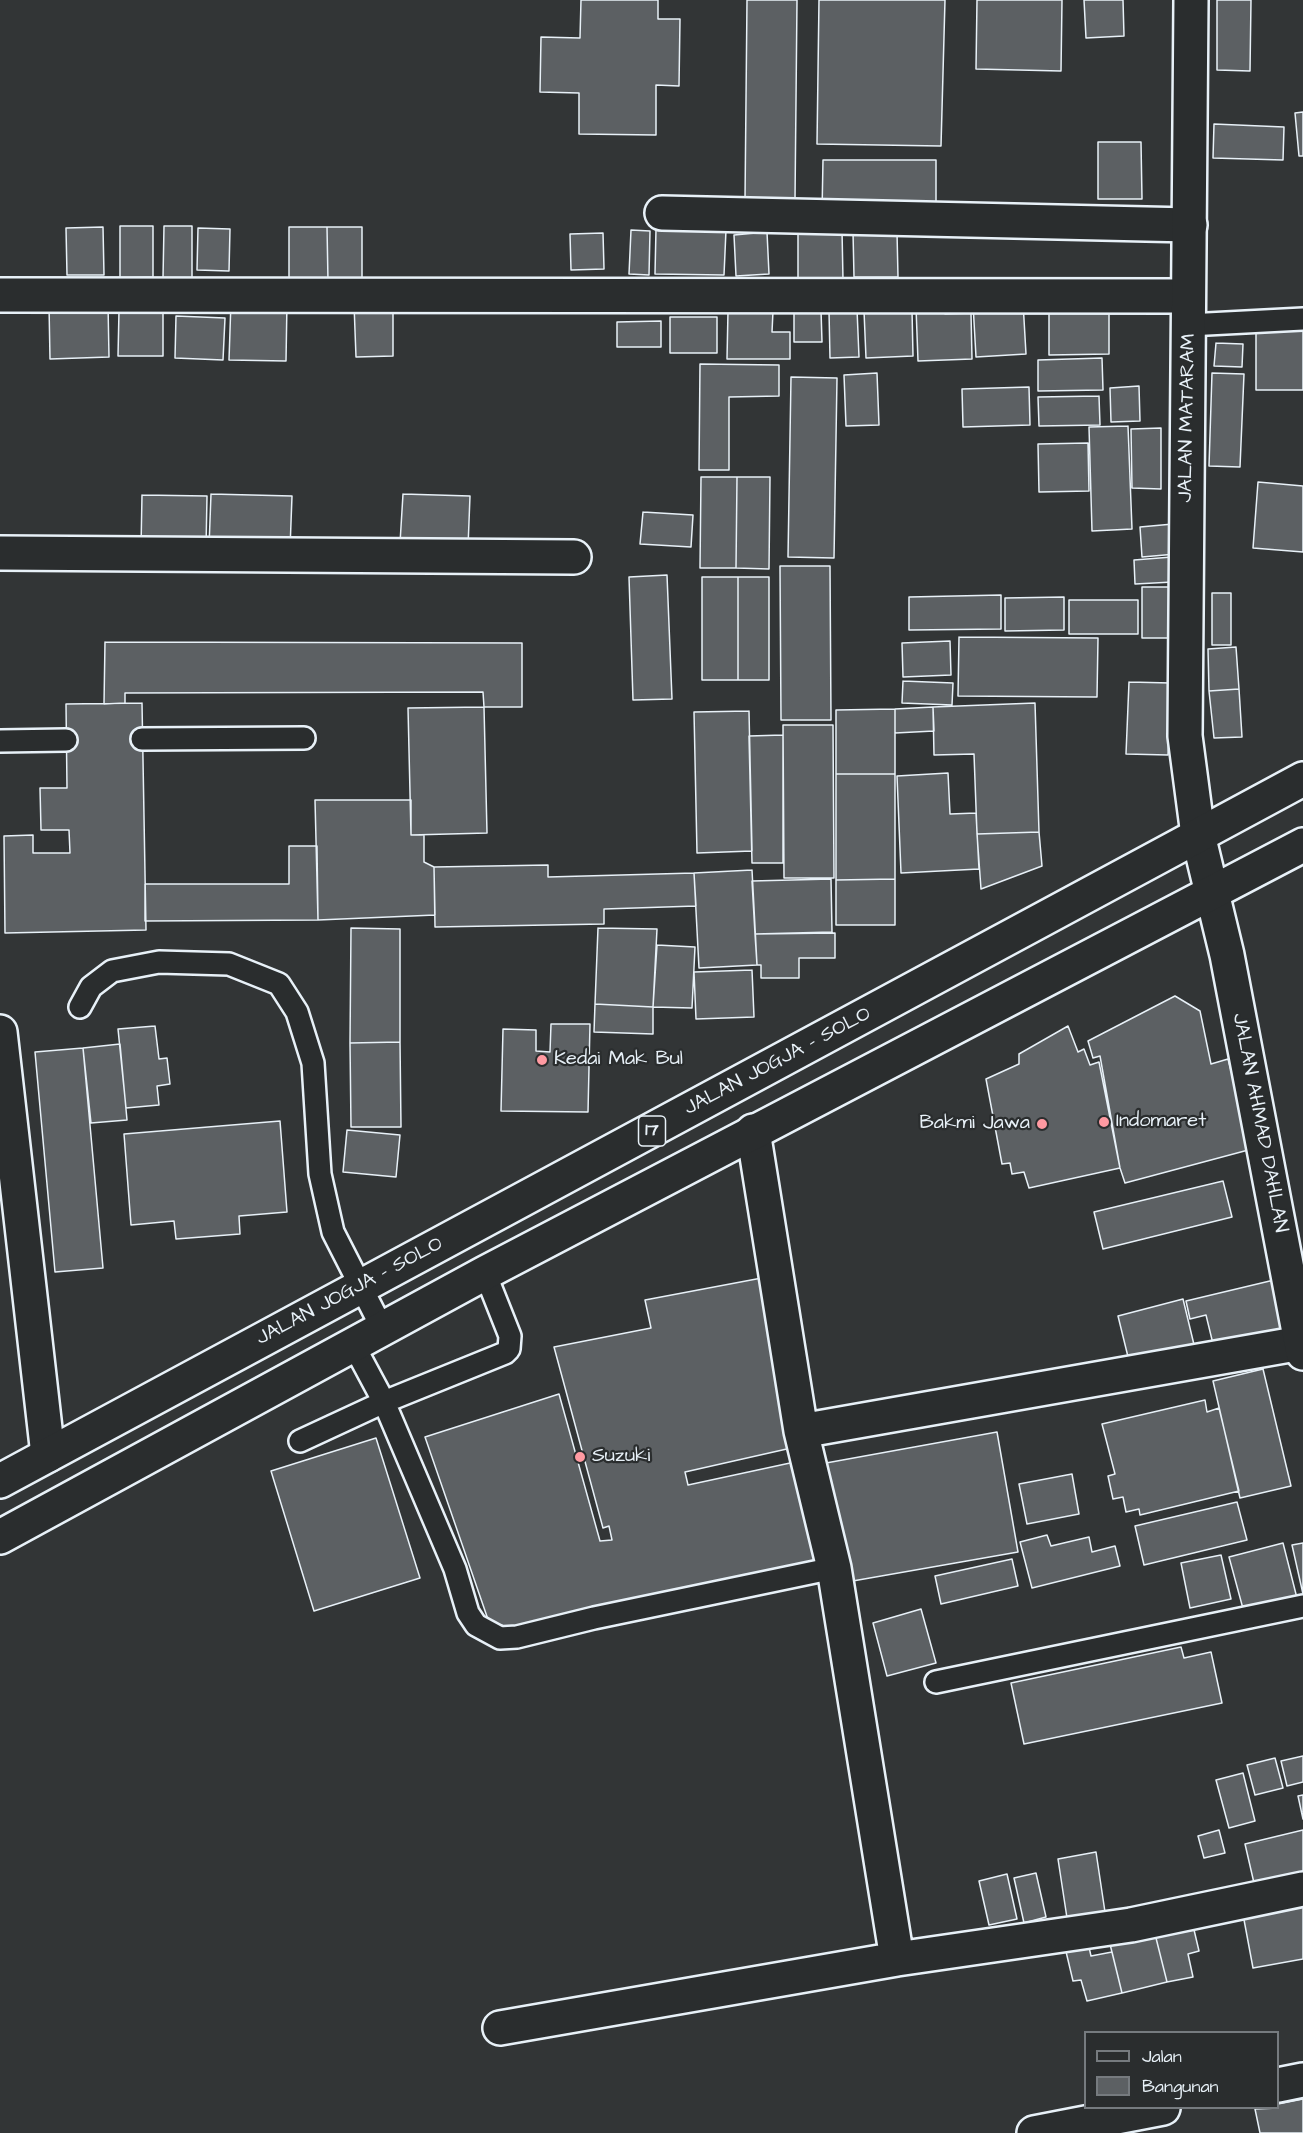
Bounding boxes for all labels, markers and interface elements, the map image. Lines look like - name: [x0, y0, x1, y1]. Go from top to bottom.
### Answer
- street label: JALAN MATARAM: [1175, 333, 1201, 503]
- street label: JALAN JOGJA - SOLO: [681, 1003, 875, 1121]
- street label: JALAN AHMAD DAHLAN: [1226, 1011, 1292, 1235]
- place label: Kedai Mak Bul: [554, 1048, 683, 1072]
- marker: Kedai Mak Bul: [535, 1053, 549, 1067]
- place label: Indomaret: [1116, 1110, 1206, 1134]
- place label: Bakmi Jawa: [920, 1112, 1030, 1136]
- marker: Indomaret: [1097, 1115, 1111, 1129]
- road number: 17: [638, 1116, 666, 1146]
- marker: Bakmi Jawa: [1035, 1117, 1049, 1131]
- street label: JALAN JOGJA - SOLO: [253, 1233, 447, 1351]
- place label: Suzuki: [592, 1445, 650, 1469]
- marker: Suzuki: [573, 1450, 587, 1464]
- legend: [1084, 2031, 1279, 2109]
- text: Jalan: [1142, 2044, 1182, 2069]
- text: Bangunan: [1142, 2074, 1219, 2099]

